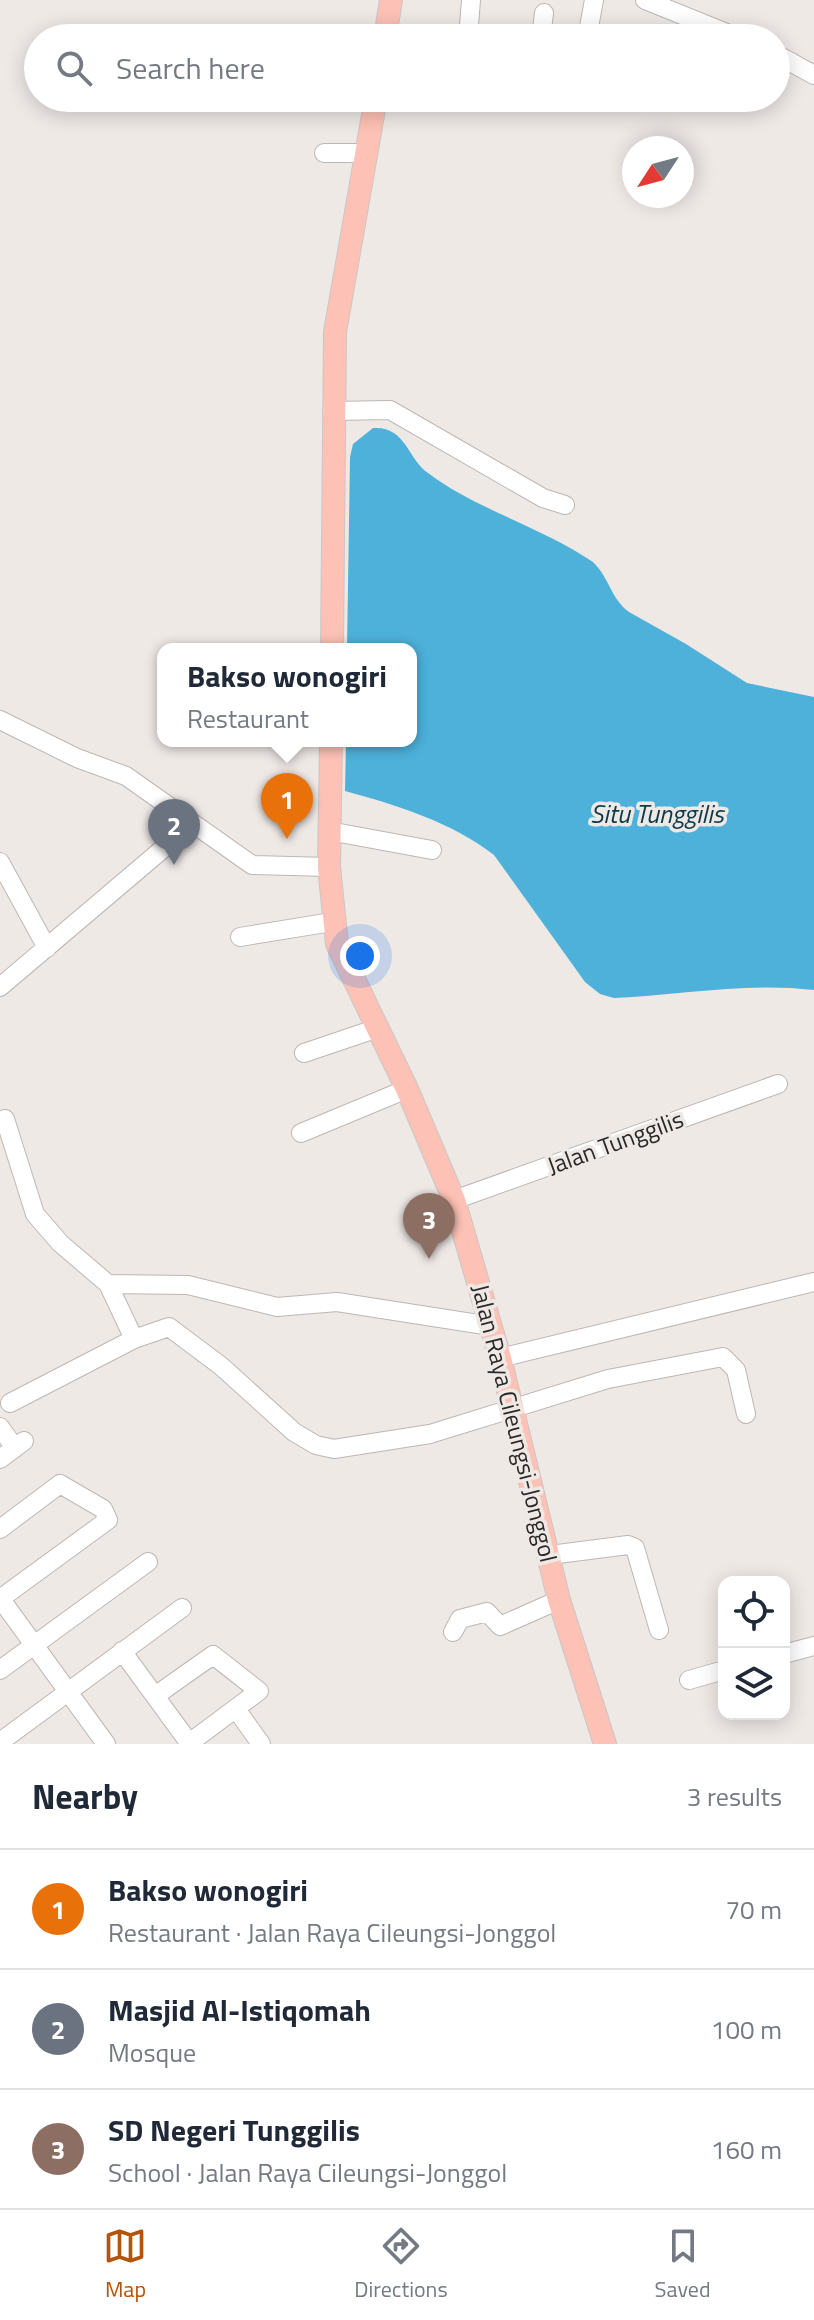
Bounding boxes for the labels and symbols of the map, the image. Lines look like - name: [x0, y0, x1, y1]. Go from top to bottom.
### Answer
- north arrow: [622, 136, 694, 208]
- pin: 1: [261, 773, 313, 839]
- water label: Situ Tunggilis: [590, 794, 726, 833]
- pin: 2: [148, 799, 200, 865]
- your location: [340, 936, 380, 976]
- street label: Jalan Tunggilis: [542, 1101, 688, 1183]
- pin: 3: [403, 1193, 455, 1259]
- street label: Jalan Raya Cileungsi-Jonggol: [463, 1280, 567, 1566]

